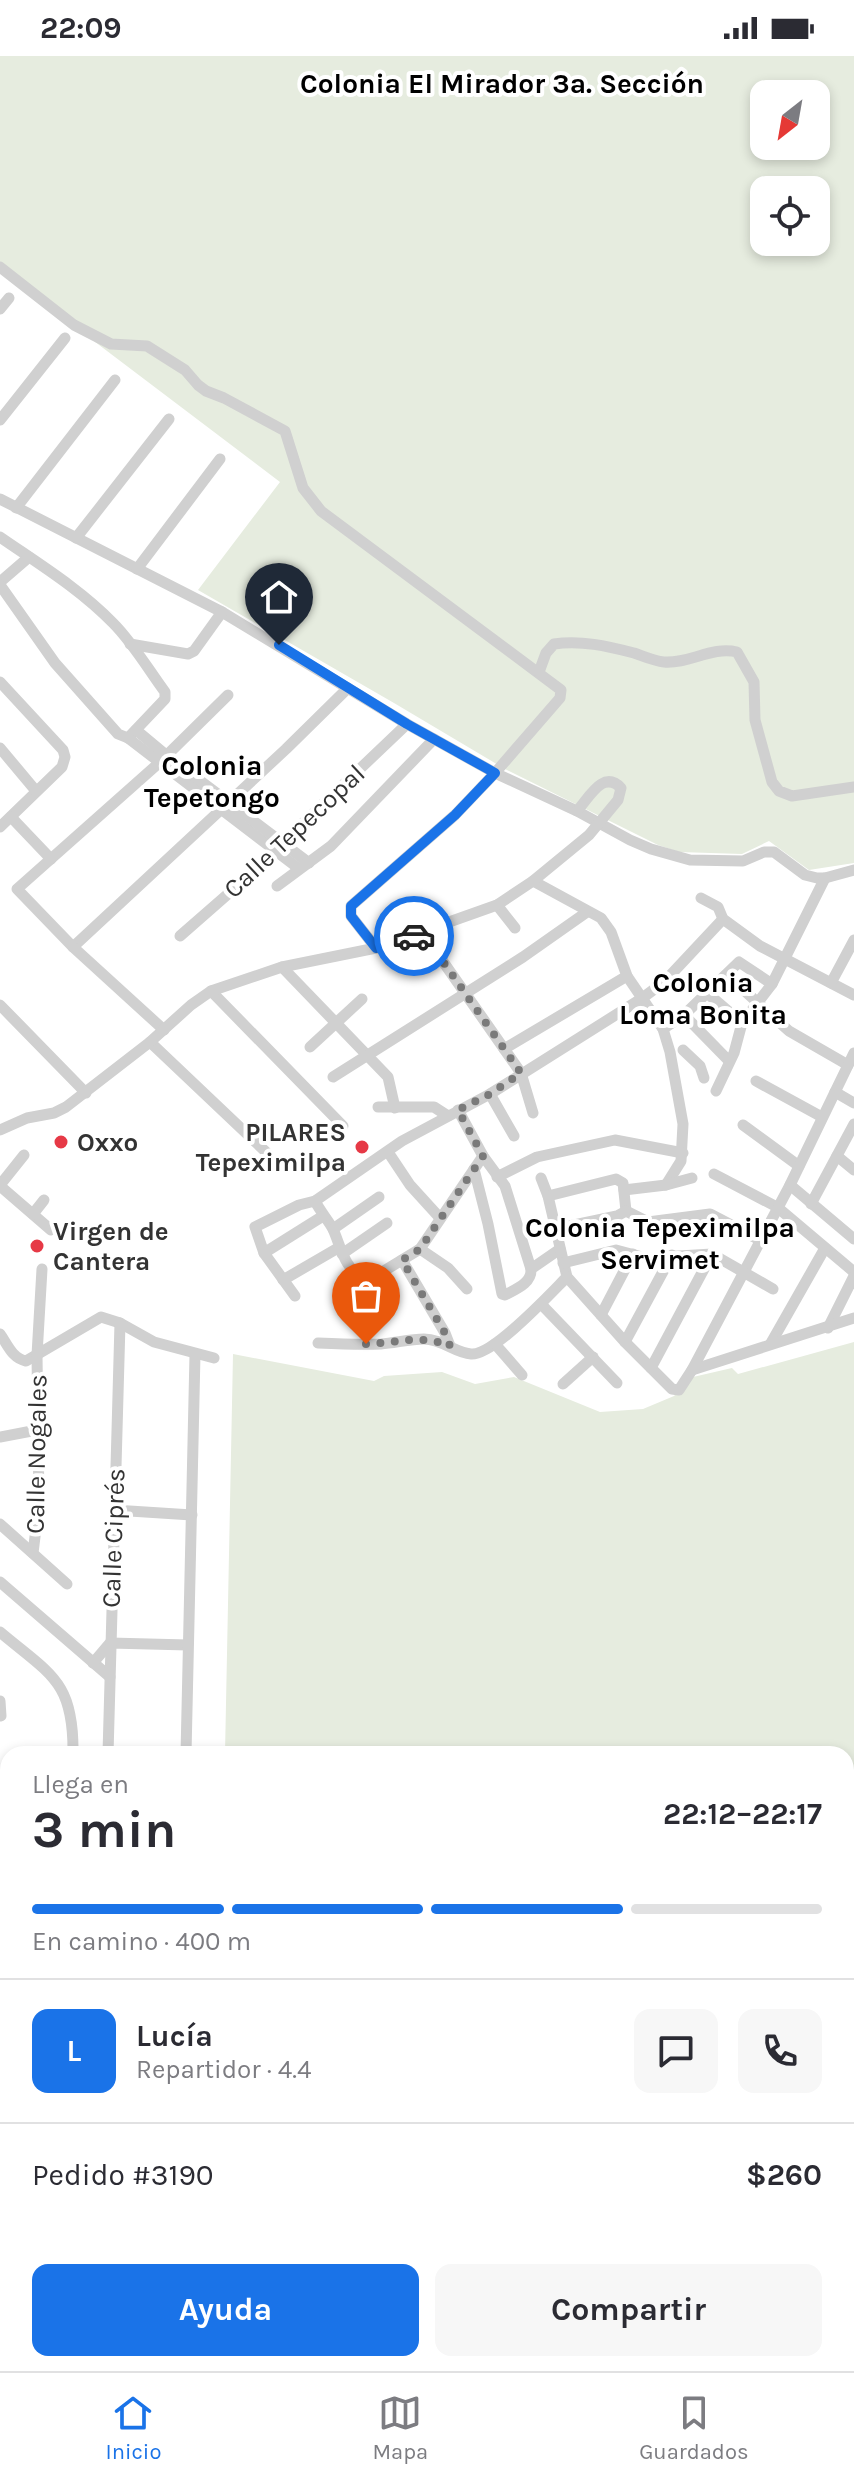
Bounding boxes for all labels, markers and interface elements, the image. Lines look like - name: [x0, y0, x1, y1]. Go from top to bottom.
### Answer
- text: 22:09: [40, 10, 122, 46]
- district label: Colonia El Mirador 3a. Sección: [300, 67, 704, 100]
- north arrow: [750, 80, 830, 160]
- map controls: [750, 80, 830, 256]
- button: locate: [750, 176, 830, 256]
- pin: [245, 563, 313, 645]
- icon: home: [257, 575, 301, 619]
- district label: Colonia Tepetongo: [144, 749, 280, 814]
- street label: Calle Tepecopal: [217, 758, 371, 905]
- courier: [374, 896, 454, 976]
- icon: car: [392, 914, 436, 958]
- district label: Colonia Loma Bonita: [619, 966, 787, 1031]
- place label: PILARES Tepeximilpa: [196, 1117, 346, 1178]
- place label: Oxxo: [77, 1127, 138, 1158]
- marker: Oxxo: [52, 1133, 70, 1151]
- marker: PILARES Tepeximilpa: [353, 1138, 371, 1156]
- district label: Colonia Tepeximilpa Servimet: [525, 1211, 795, 1276]
- place label: Virgen de Cantera: [53, 1216, 169, 1277]
- marker: Virgen de Cantera: [28, 1237, 46, 1255]
- pin: [332, 1262, 400, 1344]
- icon: bag: [344, 1274, 388, 1318]
- street label: Calle Nogales: [20, 1374, 53, 1534]
- street label: Calle Ciprés: [96, 1468, 131, 1608]
- text: Llega en: [32, 1769, 129, 1800]
- text: 22:12–22:17: [663, 1796, 822, 1832]
- text: 3 min: [32, 1799, 176, 1860]
- text: En camino · 400 m: [32, 1926, 251, 1957]
- button: chat: [634, 2009, 718, 2093]
- button: phone: [738, 2009, 822, 2093]
- text: Lucía: [136, 2018, 213, 2054]
- text: L: [67, 2033, 81, 2069]
- text: Repartidor · 4.4: [136, 2054, 311, 2085]
- text: Pedido #3190: [32, 2157, 214, 2193]
- text: $260: [746, 2157, 822, 2193]
- button: Ayuda: [32, 2264, 419, 2356]
- button: Compartir: [435, 2264, 822, 2356]
- tab: Inicio: [106, 2391, 161, 2465]
- tab: Mapa: [372, 2391, 428, 2465]
- tab: Guardados: [639, 2391, 748, 2465]

